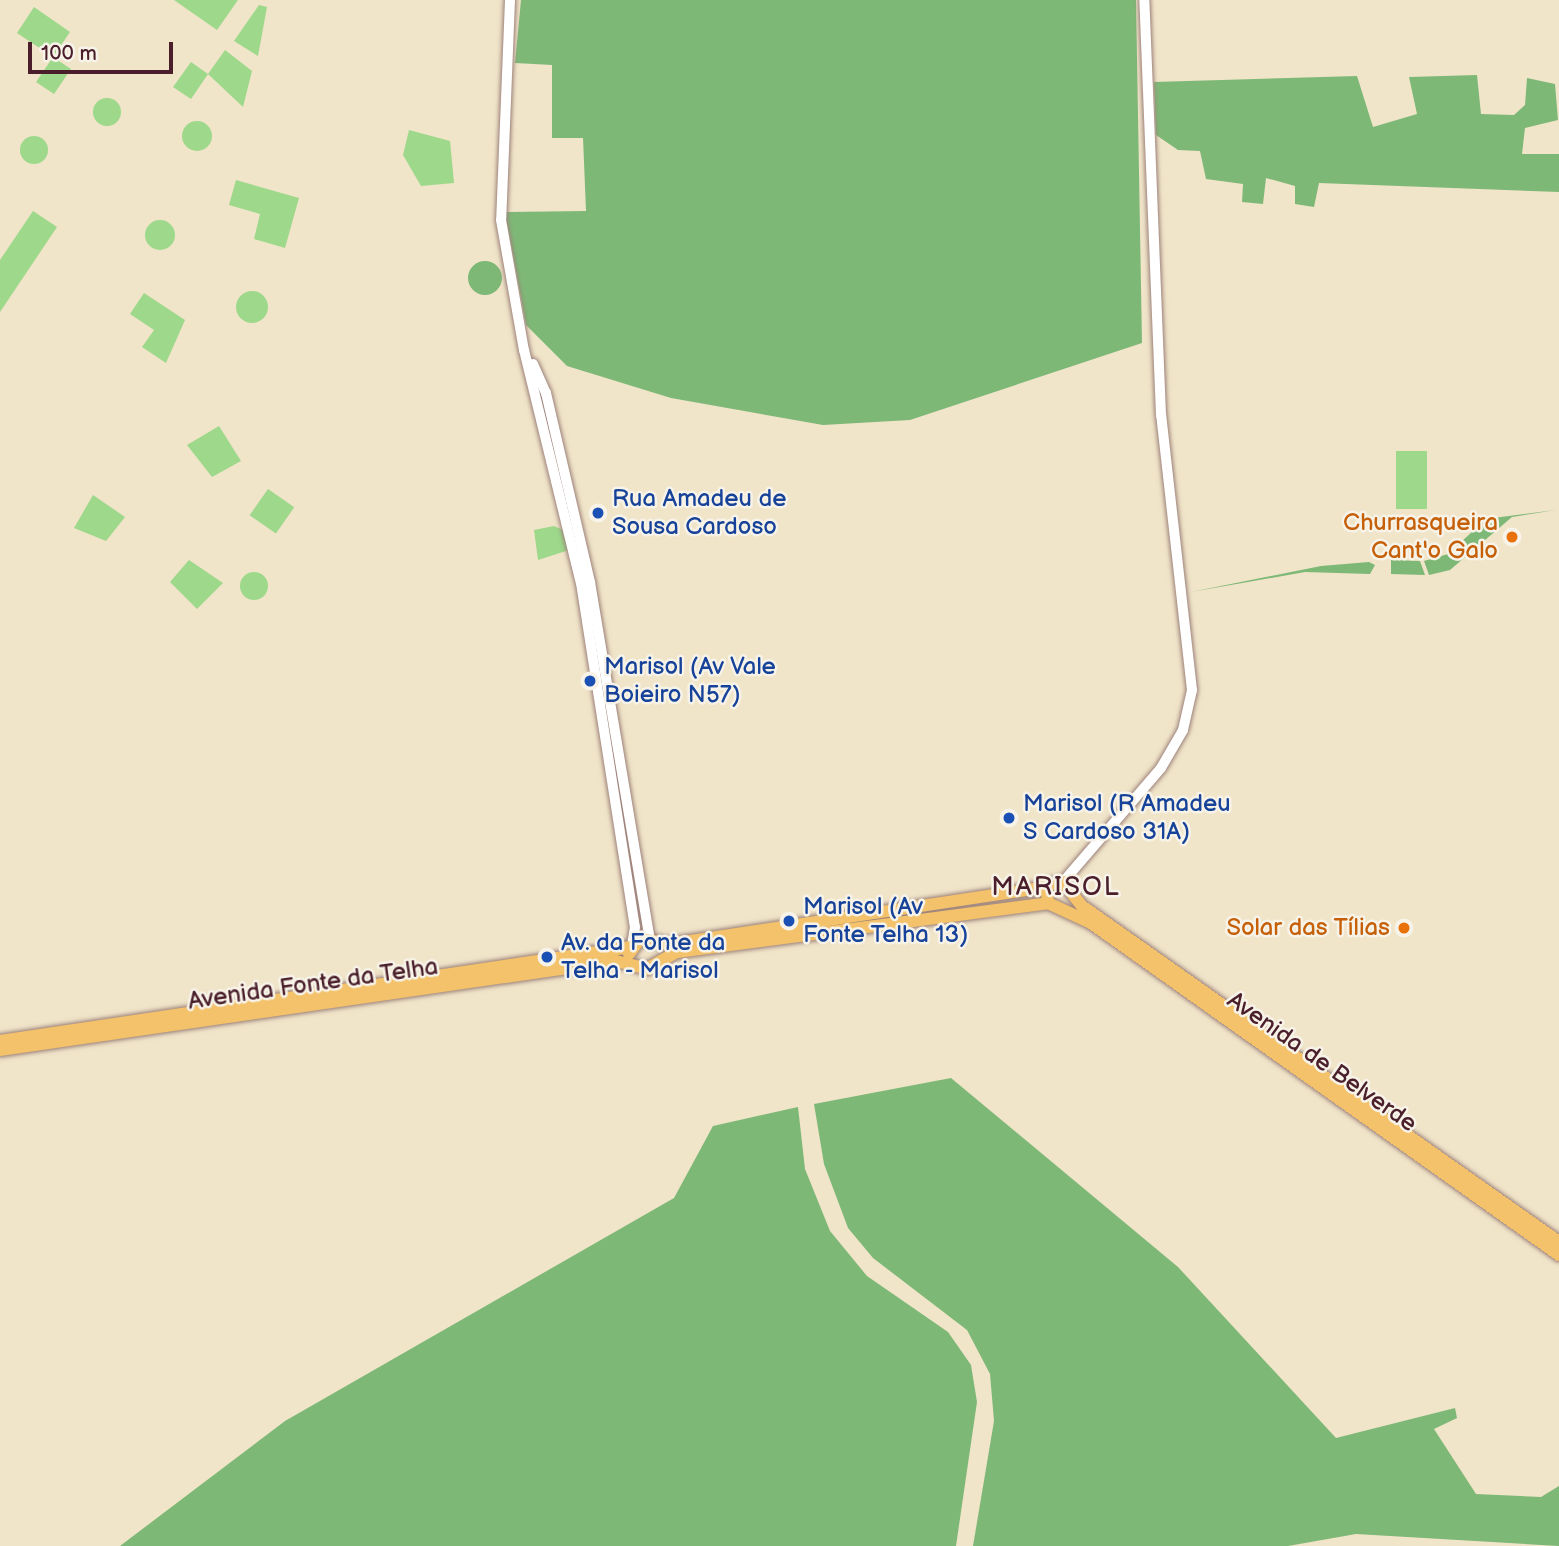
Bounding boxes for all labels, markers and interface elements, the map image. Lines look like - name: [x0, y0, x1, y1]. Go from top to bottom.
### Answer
- scale bar: [32, 28, 177, 72]
- text: 100 m: [41, 41, 97, 66]
- place label: Rua Amadeu de Sousa Cardoso: [612, 485, 786, 541]
- marker: Rua Amadeu de Sousa Cardoso: [590, 505, 606, 521]
- place label: Churrasqueira Cant'o Galo: [1343, 509, 1498, 565]
- marker: Churrasqueira Cant'o Galo: [1504, 529, 1520, 545]
- place label: Marisol (Av Vale Boieiro N57): [604, 653, 777, 709]
- marker: Marisol (Av Vale Boieiro N57): [582, 673, 598, 689]
- place label: Marisol (R Amadeu S Cardoso 31A): [1023, 790, 1231, 846]
- marker: Marisol (R Amadeu S Cardoso 31A): [1001, 810, 1017, 826]
- district label: MARISOL: [992, 872, 1120, 904]
- place label: Marisol (Av Fonte Telha 13): [803, 893, 969, 949]
- marker: Marisol (Av Fonte Telha 13): [781, 913, 797, 929]
- place label: Solar das Tílias: [1226, 914, 1390, 942]
- marker: Solar das Tílias: [1396, 920, 1412, 936]
- place label: Av. da Fonte da Telha - Marisol: [561, 929, 725, 985]
- marker: Av. da Fonte da Telha - Marisol: [539, 949, 555, 965]
- street label: Avenida Fonte da Telha: [186, 952, 440, 1016]
- street label: Avenida de Belverde: [1222, 986, 1422, 1138]

